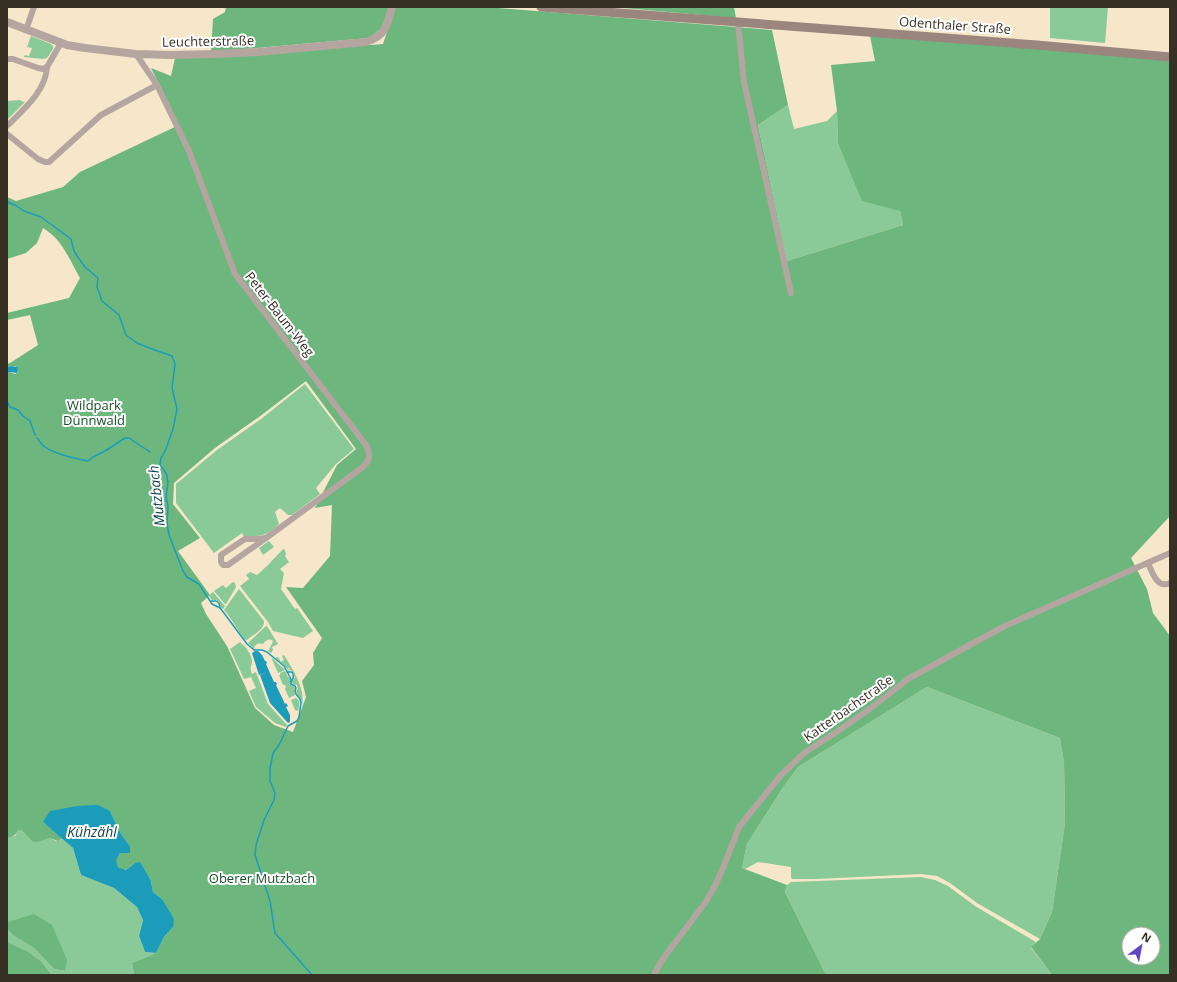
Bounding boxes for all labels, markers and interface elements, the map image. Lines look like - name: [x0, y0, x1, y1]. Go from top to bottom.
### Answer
- street label: Odenthaler Straße: [898, 12, 1012, 38]
- street label: Leuchterstraße: [162, 31, 254, 51]
- street label: Peter-Baum-Weg: [241, 268, 319, 360]
- park label: Wildpark Dünnwald: [63, 396, 125, 429]
- water label: Mutzbach: [143, 465, 169, 527]
- street label: Katterbachstraße: [800, 670, 896, 746]
- water label: Kühzähl: [67, 822, 117, 841]
- park label: Oberer Mutzbach: [209, 869, 315, 887]
- north arrow: [1121, 926, 1161, 966]
- text: N: [1139, 928, 1154, 946]

